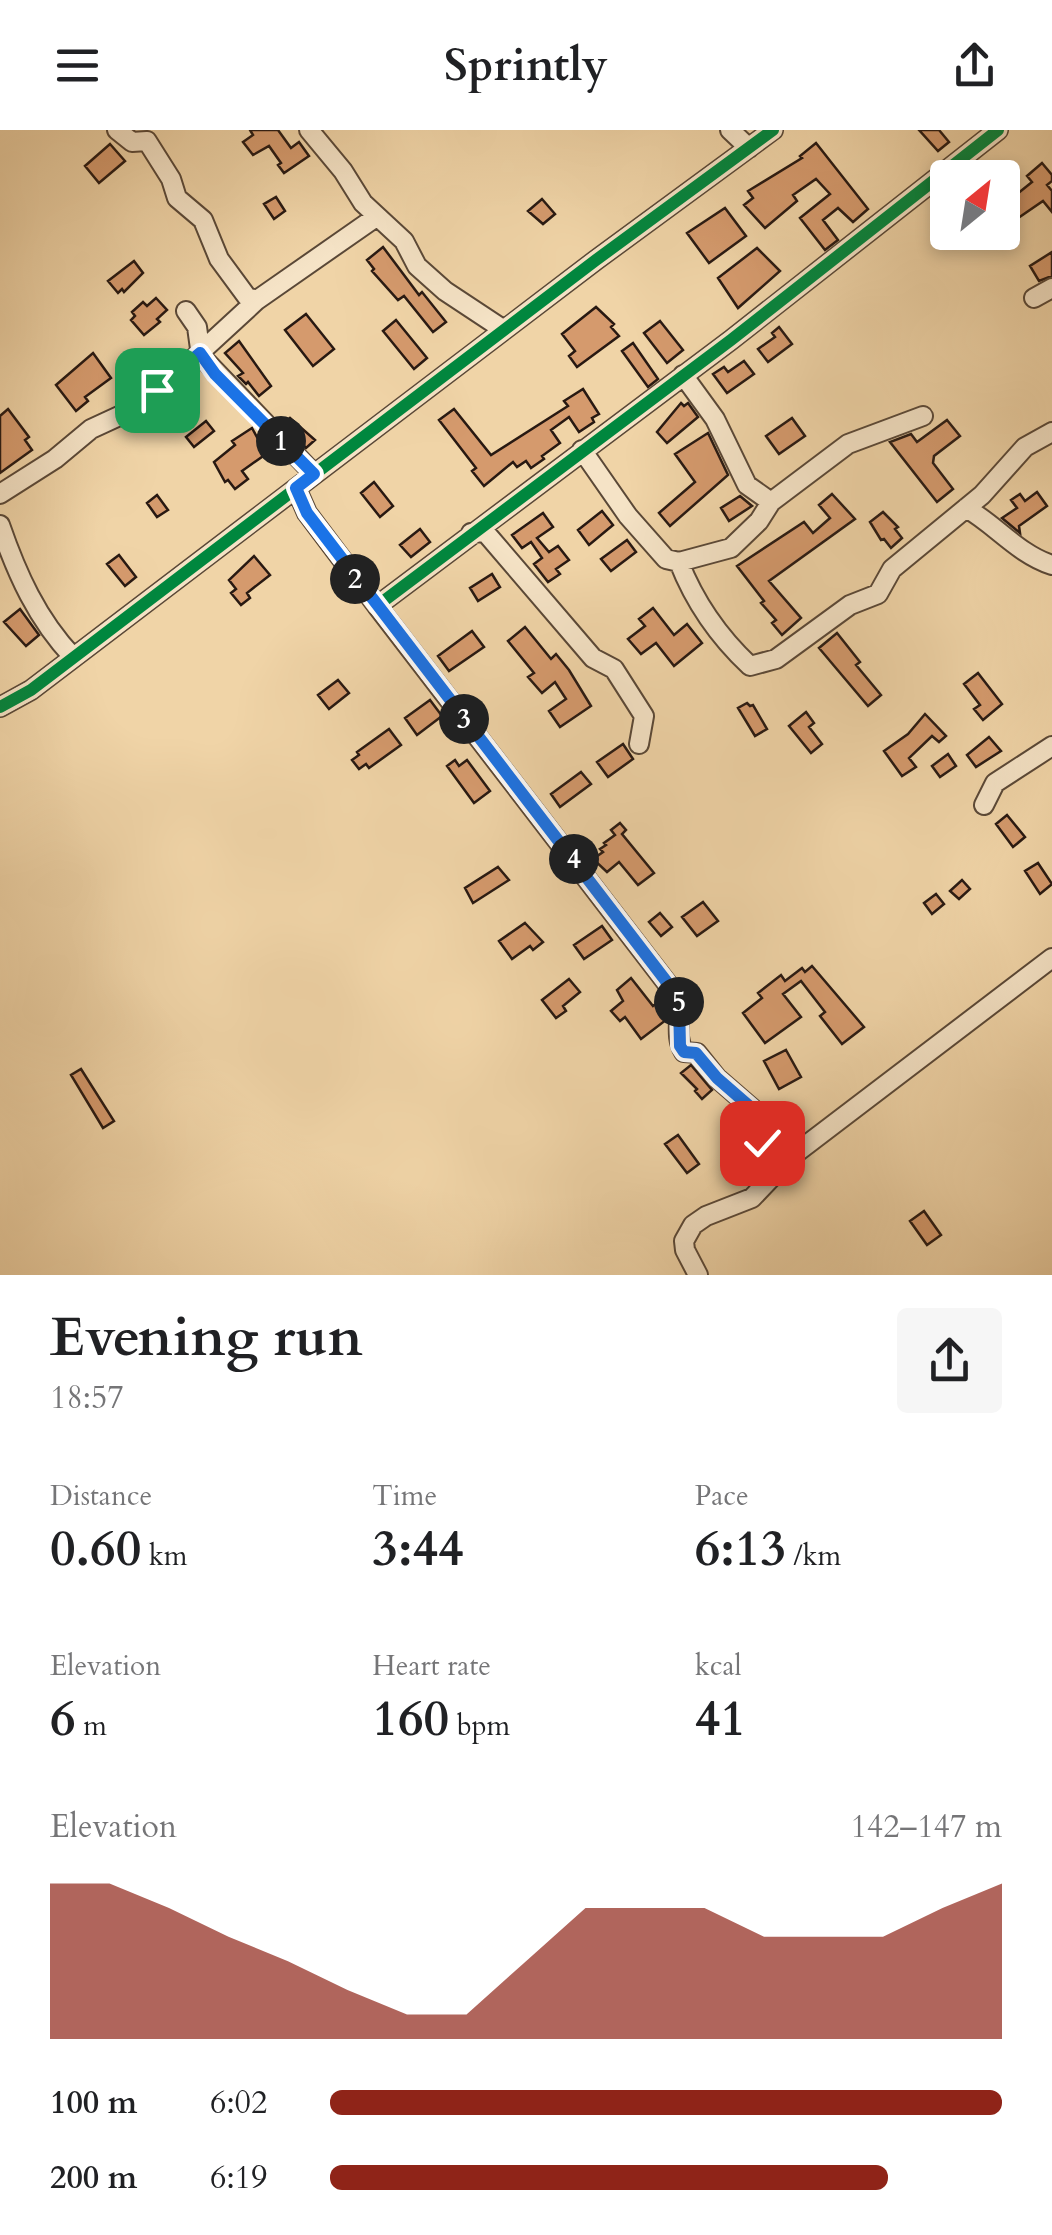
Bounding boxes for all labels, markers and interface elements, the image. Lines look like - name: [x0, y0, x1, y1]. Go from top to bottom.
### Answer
- text: Sprintly: [444, 35, 608, 96]
- icon: menu: [50, 38, 105, 93]
- icon: share: [947, 38, 1002, 93]
- north arrow: [930, 160, 1020, 250]
- map controls: [930, 160, 1020, 250]
- pin: [115, 348, 200, 433]
- icon: arrive: [130, 363, 185, 418]
- pin: 1: [256, 416, 306, 466]
- text: 1: [274, 422, 288, 460]
- pin: 2: [330, 554, 380, 604]
- text: 2: [348, 560, 362, 598]
- pin: 3: [439, 694, 489, 744]
- text: 3: [457, 700, 471, 738]
- pin: 4: [549, 834, 599, 884]
- text: 4: [567, 840, 581, 878]
- pin: 5: [654, 977, 704, 1027]
- text: 5: [672, 983, 686, 1021]
- pin: [720, 1101, 805, 1186]
- icon: check: [735, 1116, 790, 1171]
- text: Evening run: [50, 1301, 363, 1375]
- button: share: [897, 1308, 1002, 1413]
- text: 18:57: [50, 1376, 124, 1420]
- text: Distance: [50, 1477, 152, 1515]
- text: Time: [372, 1477, 437, 1515]
- text: Pace: [695, 1477, 749, 1515]
- text: 0.60: [50, 1515, 141, 1583]
- text: 3:44: [372, 1515, 464, 1583]
- text: 6:13: [695, 1515, 786, 1583]
- text: km: [141, 1537, 188, 1575]
- text: /km: [786, 1537, 841, 1575]
- text: Elevation: [50, 1647, 161, 1685]
- text: Heart rate: [372, 1647, 491, 1685]
- text: kcal: [695, 1647, 742, 1685]
- text: 6: [50, 1685, 76, 1753]
- text: 160: [372, 1685, 449, 1753]
- text: 41: [695, 1685, 746, 1753]
- text: m: [76, 1707, 107, 1745]
- text: bpm: [449, 1707, 510, 1745]
- text: Elevation: [50, 1805, 177, 1849]
- text: 142–147 m: [850, 1805, 1002, 1849]
- text: 100 m: [50, 2081, 137, 2125]
- text: 6:02: [210, 2081, 267, 2125]
- text: 200 m: [50, 2156, 137, 2200]
- text: 6:19: [210, 2156, 267, 2200]

